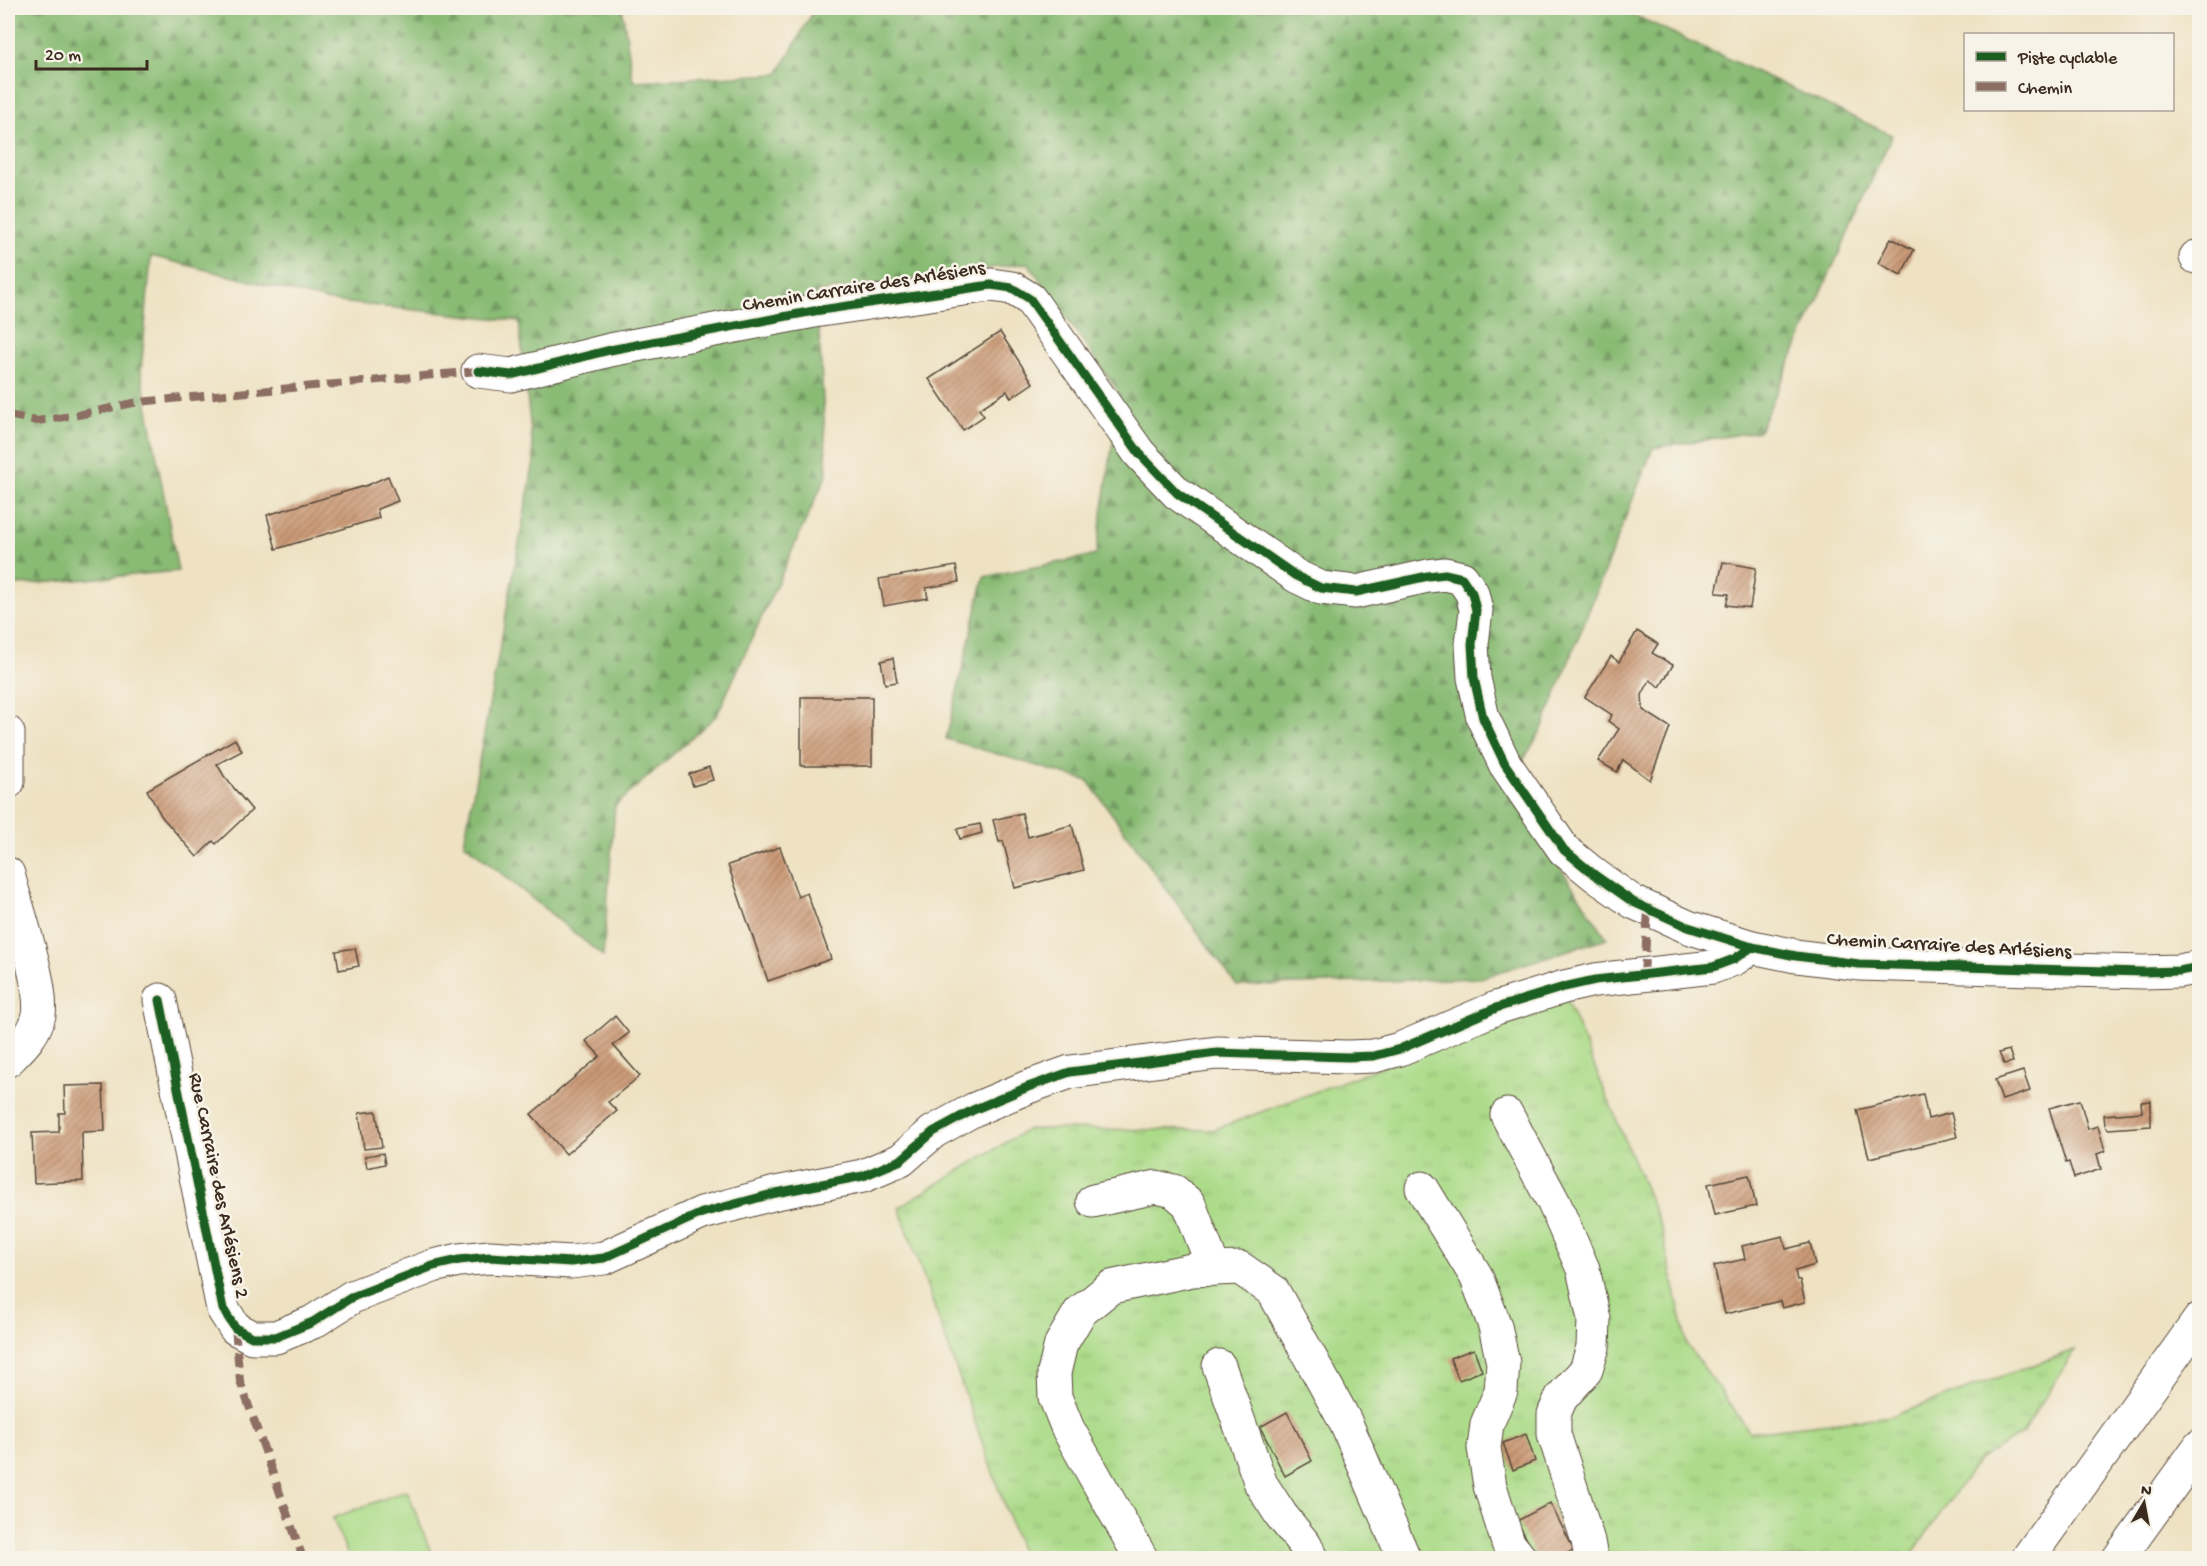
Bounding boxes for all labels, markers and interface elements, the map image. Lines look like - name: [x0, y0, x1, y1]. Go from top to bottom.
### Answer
- scale bar: [36, 33, 147, 71]
- legend: [1964, 33, 2174, 111]
- text: 20 m: [45, 46, 81, 67]
- text: Piste cyclable: [2017, 49, 2118, 70]
- text: Chemin: [2018, 79, 2072, 100]
- street label: Chemin Carraire des Arlésiens: [741, 257, 987, 319]
- street label: Chemin Carraire des Arlésiens: [1826, 929, 2073, 965]
- street label: Rue Carraire des Arlésiens 2: [182, 1071, 252, 1301]
- north arrow: [2114, 1473, 2174, 1533]
- text: N: [2139, 1481, 2153, 1502]

